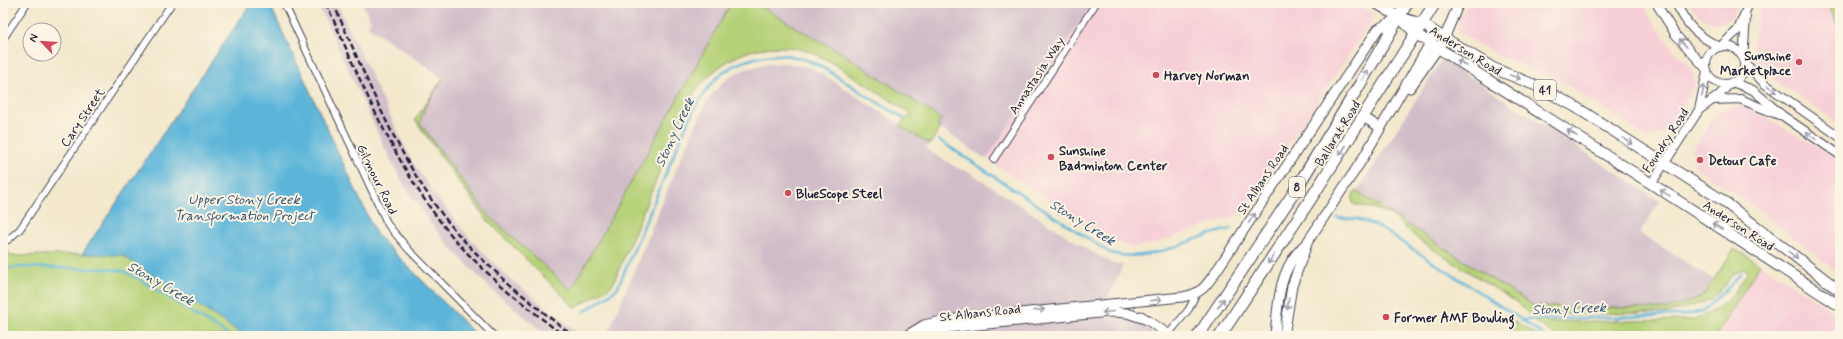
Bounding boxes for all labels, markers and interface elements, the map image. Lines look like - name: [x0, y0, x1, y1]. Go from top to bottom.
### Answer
- north arrow: [22, 22, 62, 62]
- street label: Anderson Road: [1426, 22, 1504, 80]
- text: N: [26, 32, 42, 44]
- street label: Annastasia Way: [1006, 33, 1069, 118]
- one-way arrow: [1678, 38, 1688, 48]
- place label: Sunshine Marketplace: [1720, 48, 1792, 80]
- marker: Sunshine Marketplace: [1794, 57, 1804, 67]
- one-way arrow: [1456, 59, 1468, 67]
- place label: Harvey Norman: [1164, 68, 1250, 85]
- one-way arrow: [1362, 69, 1370, 81]
- marker: Harvey Norman: [1151, 70, 1161, 80]
- one-way arrow: [1509, 74, 1521, 82]
- road number: 41: [1534, 80, 1556, 100]
- one-way arrow: [1700, 84, 1708, 97]
- street label: Cary Street: [57, 85, 110, 151]
- one-way arrow: [1766, 85, 1777, 93]
- water label: Stony Creek: [651, 94, 699, 170]
- street label: Ballarat Road: [1311, 98, 1365, 170]
- street label: Foundry Road: [1639, 105, 1693, 176]
- one-way arrow: [1567, 129, 1578, 137]
- one-way arrow: [1806, 132, 1817, 140]
- one-way arrow: [1622, 137, 1633, 145]
- street label: St Albans Road: [1233, 141, 1293, 218]
- street label: Gilmour Road: [352, 142, 401, 218]
- place label: Sunshine Badminton Center: [1059, 143, 1168, 175]
- one-way arrow: [1338, 144, 1346, 156]
- marker: Sunshine Badminton Center: [1046, 152, 1056, 162]
- place label: Detour Cafe: [1708, 153, 1777, 170]
- marker: Detour Cafe: [1695, 155, 1705, 165]
- road number: 8: [1289, 177, 1305, 197]
- place label: BlueScope Steel: [796, 186, 883, 203]
- marker: BlueScope Steel: [783, 188, 793, 198]
- one-way arrow: [1660, 189, 1671, 197]
- water label: Upper Stony Creek Transformation Project: [174, 191, 317, 227]
- water label: Stony Creek: [1046, 196, 1119, 251]
- street label: Anderson Road: [1699, 197, 1777, 256]
- one-way arrow: [1248, 212, 1256, 223]
- one-way arrow: [1712, 222, 1723, 230]
- one-way arrow: [1788, 251, 1799, 259]
- one-way arrow: [1267, 253, 1275, 264]
- water label: Stony Creek: [124, 258, 198, 311]
- one-way arrow: [1149, 296, 1162, 304]
- one-way arrow: [1217, 297, 1225, 309]
- one-way arrow: [1284, 298, 1292, 311]
- water label: Stony Creek: [1532, 299, 1607, 319]
- street label: St Albans Road: [939, 301, 1021, 326]
- one-way arrow: [1032, 307, 1045, 314]
- one-way arrow: [1101, 308, 1114, 316]
- place label: Former AMF Bowling: [1394, 310, 1515, 330]
- marker: Former AMF Bowling: [1381, 312, 1391, 322]

